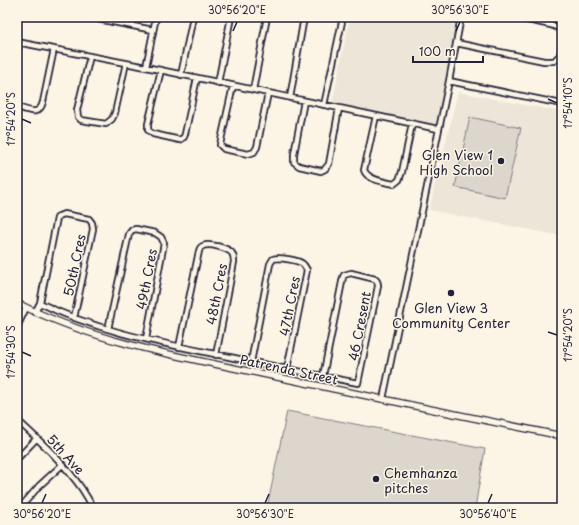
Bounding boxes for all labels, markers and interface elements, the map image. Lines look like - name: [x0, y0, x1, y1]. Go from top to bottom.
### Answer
- text: 30°56'20"E: [208, 2, 266, 17]
- text: 30°56'30"E: [431, 2, 489, 17]
- scale bar: [413, 38, 483, 64]
- text: 100 m: [419, 42, 456, 60]
- text: 17°54'10"S: [560, 77, 575, 129]
- text: 17°54'20"S: [3, 92, 18, 146]
- place label: Glen View 1 High School: [420, 145, 493, 179]
- marker: Glen View 1 High School: [496, 156, 506, 166]
- street label: 50th Cres: [58, 232, 90, 298]
- street label: 49th Cres: [131, 247, 161, 311]
- street label: 48th Cres: [201, 262, 231, 326]
- street label: 47th Cres: [274, 275, 304, 337]
- marker: Glen View 3 Community Center: [446, 288, 456, 298]
- street label: 46 Cresent: [343, 290, 375, 362]
- place label: Glen View 3 Community Center: [392, 298, 511, 332]
- text: 17°54'20"S: [560, 308, 575, 362]
- text: 17°54'30"S: [3, 325, 18, 379]
- street label: Patrenda Street: [238, 349, 340, 389]
- street label: 5th Ave: [43, 430, 89, 478]
- place label: Chemhanza pitches: [384, 463, 458, 497]
- marker: Chemhanza pitches: [371, 474, 381, 484]
- text: 30°56'20"E: [13, 506, 71, 521]
- text: 30°56'30"E: [236, 506, 294, 521]
- text: 30°56'40"E: [459, 506, 517, 521]

